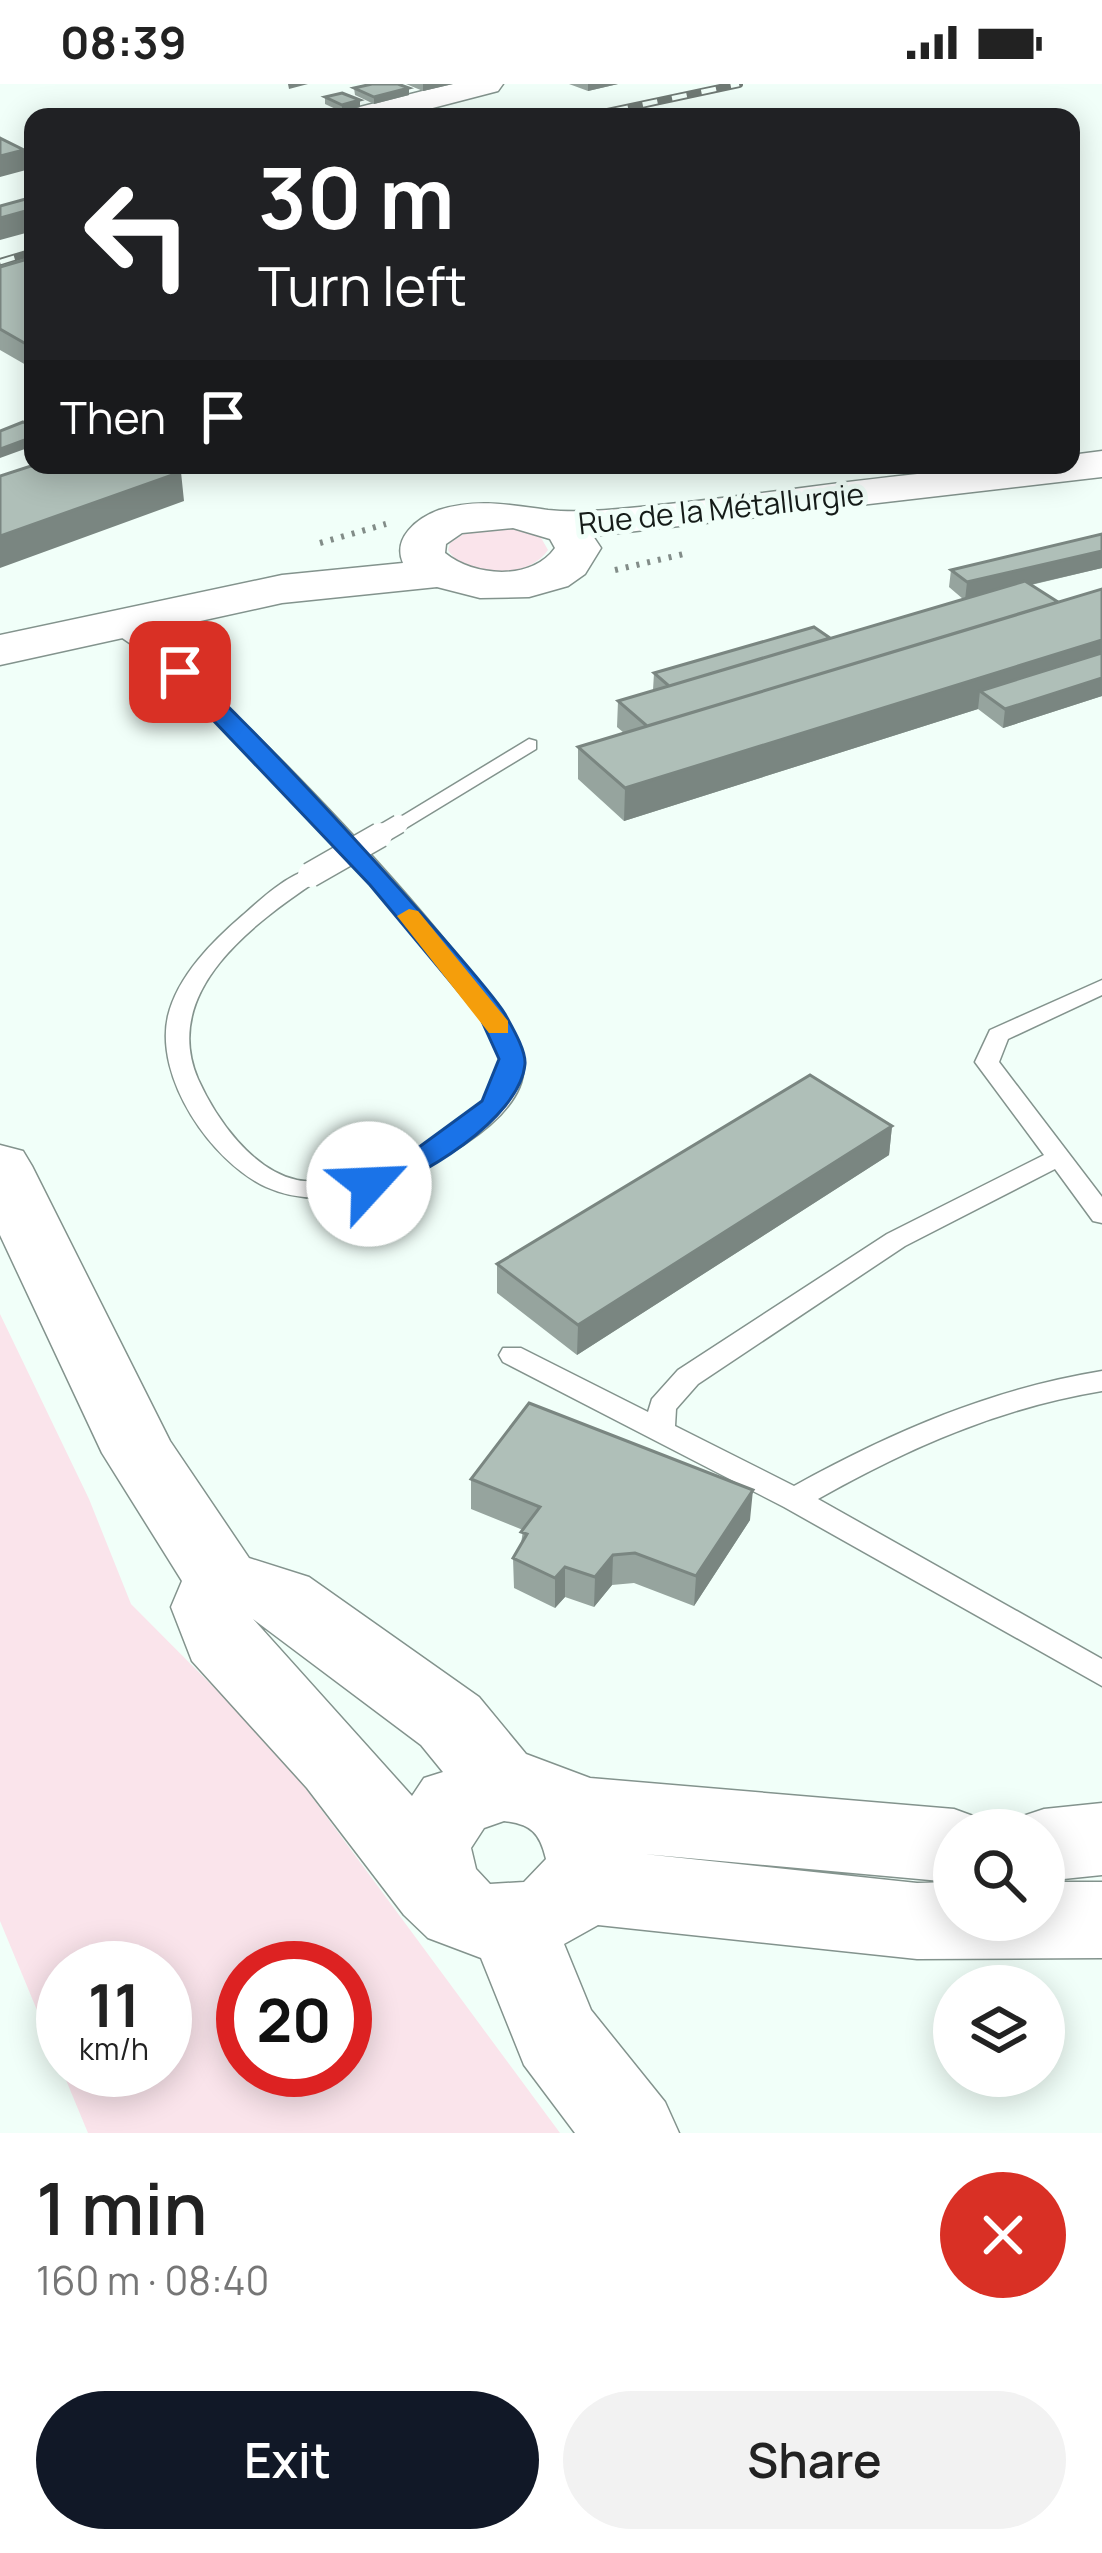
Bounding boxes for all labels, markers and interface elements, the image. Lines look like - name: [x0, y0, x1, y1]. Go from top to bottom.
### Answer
- text: 08:39: [60, 11, 187, 73]
- text: 30 m: [258, 139, 454, 254]
- icon: left: [60, 156, 216, 312]
- text: Turn left: [258, 248, 467, 322]
- icon: arrive: [190, 384, 256, 450]
- text: Then: [60, 386, 166, 448]
- street label: Rue de la Métallurgie: [576, 473, 866, 543]
- pin: [129, 621, 231, 723]
- icon: arrive: [147, 639, 213, 705]
- position arrow: [306, 1121, 432, 1247]
- map controls: [933, 1809, 1065, 2097]
- button: search: [933, 1809, 1065, 1941]
- speed limit sign: 20: [216, 1941, 372, 2097]
- text: 11: [88, 1963, 140, 2045]
- button: layers: [933, 1965, 1065, 2097]
- text: km/h: [79, 2028, 149, 2069]
- text: 1 min: [36, 2158, 208, 2257]
- button: close: [940, 2172, 1066, 2298]
- text: 160 m · 08:40: [36, 2253, 269, 2307]
- button: Exit: [36, 2391, 539, 2529]
- button: Share: [563, 2391, 1066, 2529]

